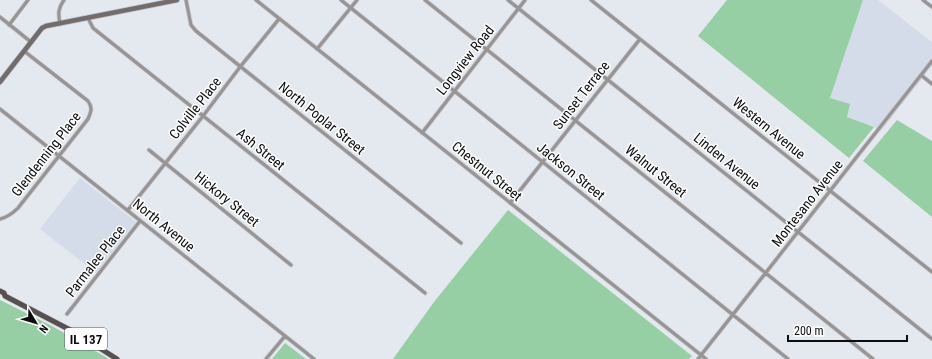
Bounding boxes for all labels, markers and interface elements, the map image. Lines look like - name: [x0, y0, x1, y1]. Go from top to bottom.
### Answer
- street label: Longview Road: [433, 22, 497, 98]
- street label: Sunset Terrace: [549, 57, 613, 132]
- street label: Colville Place: [166, 73, 224, 142]
- street label: North Poplar Street: [276, 78, 368, 158]
- street label: Western Avenue: [730, 94, 809, 162]
- street label: Glendenning Place: [8, 108, 84, 199]
- street label: Ash Street: [234, 125, 288, 173]
- street label: Linden Avenue: [691, 129, 764, 193]
- street label: Chestnut Street: [449, 138, 525, 204]
- street label: Jackson Street: [534, 139, 608, 203]
- street label: Walnut Street: [622, 141, 690, 201]
- street label: Montesano Avenue: [768, 156, 846, 249]
- street label: Hickory Street: [192, 168, 262, 230]
- street label: North Avenue: [130, 195, 198, 255]
- street label: Parmalee Place: [62, 222, 128, 300]
- north arrow: [16, 303, 56, 343]
- scale bar: [788, 317, 907, 343]
- text: N: [36, 322, 51, 336]
- text: 200 m: [794, 324, 824, 338]
- road number: IL 137: [65, 328, 107, 350]

